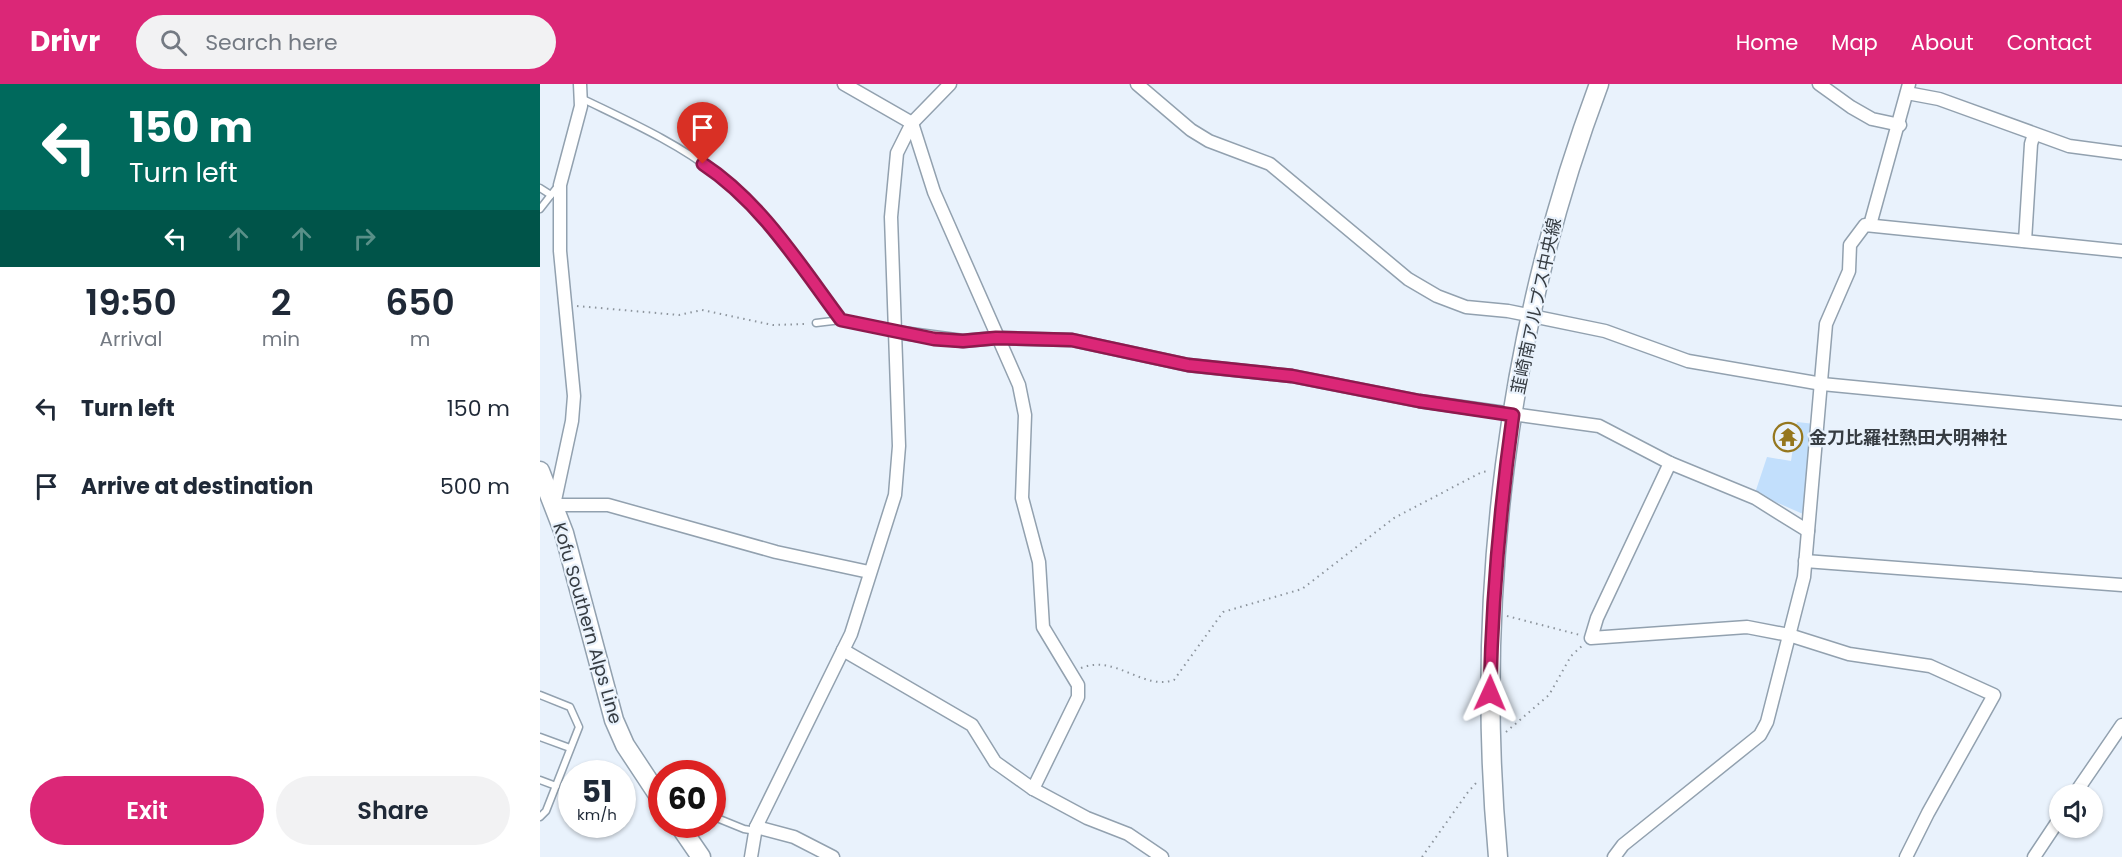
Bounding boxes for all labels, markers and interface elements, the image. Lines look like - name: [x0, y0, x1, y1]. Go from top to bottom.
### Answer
- search box: [136, 15, 556, 69]
- text: Drivr: [30, 22, 100, 61]
- icon: search: [157, 26, 190, 59]
- text: Search here: [205, 27, 338, 58]
- text: Home: [1736, 28, 1798, 57]
- text: Map: [1831, 28, 1878, 57]
- text: About: [1911, 28, 1974, 57]
- text: Contact: [2007, 28, 2092, 57]
- text: 150 m: [129, 98, 253, 157]
- pin: [677, 102, 728, 164]
- icon: left: [30, 108, 108, 186]
- icon: arrive: [686, 111, 719, 144]
- text: Turn left: [129, 154, 238, 191]
- street label: 韮崎南アルプス中央線: [1505, 215, 1567, 397]
- icon: left: [159, 222, 192, 255]
- icon: ahead: [222, 222, 255, 255]
- icon: ahead: [285, 222, 318, 255]
- icon: right: [348, 222, 381, 255]
- text: 19:50: [85, 277, 177, 328]
- text: 2: [271, 277, 291, 328]
- text: 650: [385, 277, 455, 328]
- text: Arrival: [99, 325, 162, 353]
- text: min: [262, 325, 300, 353]
- text: m: [410, 325, 430, 353]
- icon: left: [30, 392, 63, 425]
- text: Turn left: [81, 393, 175, 424]
- text: 150 m: [447, 393, 510, 424]
- temple icon: 金刀比羅社熱田大明神社: [1772, 421, 1804, 453]
- place label: 金刀比羅社熱田大明神社: [1809, 425, 2007, 450]
- icon: arrive: [30, 470, 63, 503]
- text: Arrive at destination: [81, 471, 313, 502]
- text: 500 m: [440, 471, 510, 502]
- street label: Kofu Southern Alps Line: [547, 519, 629, 727]
- position arrow: [1458, 661, 1522, 725]
- speed limit sign: 60: [648, 760, 726, 838]
- text: 51: [582, 770, 612, 813]
- button: Exit: [30, 776, 264, 845]
- button: Share: [276, 776, 510, 845]
- map controls: [2049, 784, 2103, 838]
- button: sound: [2049, 784, 2103, 838]
- text: km/h: [577, 804, 617, 825]

